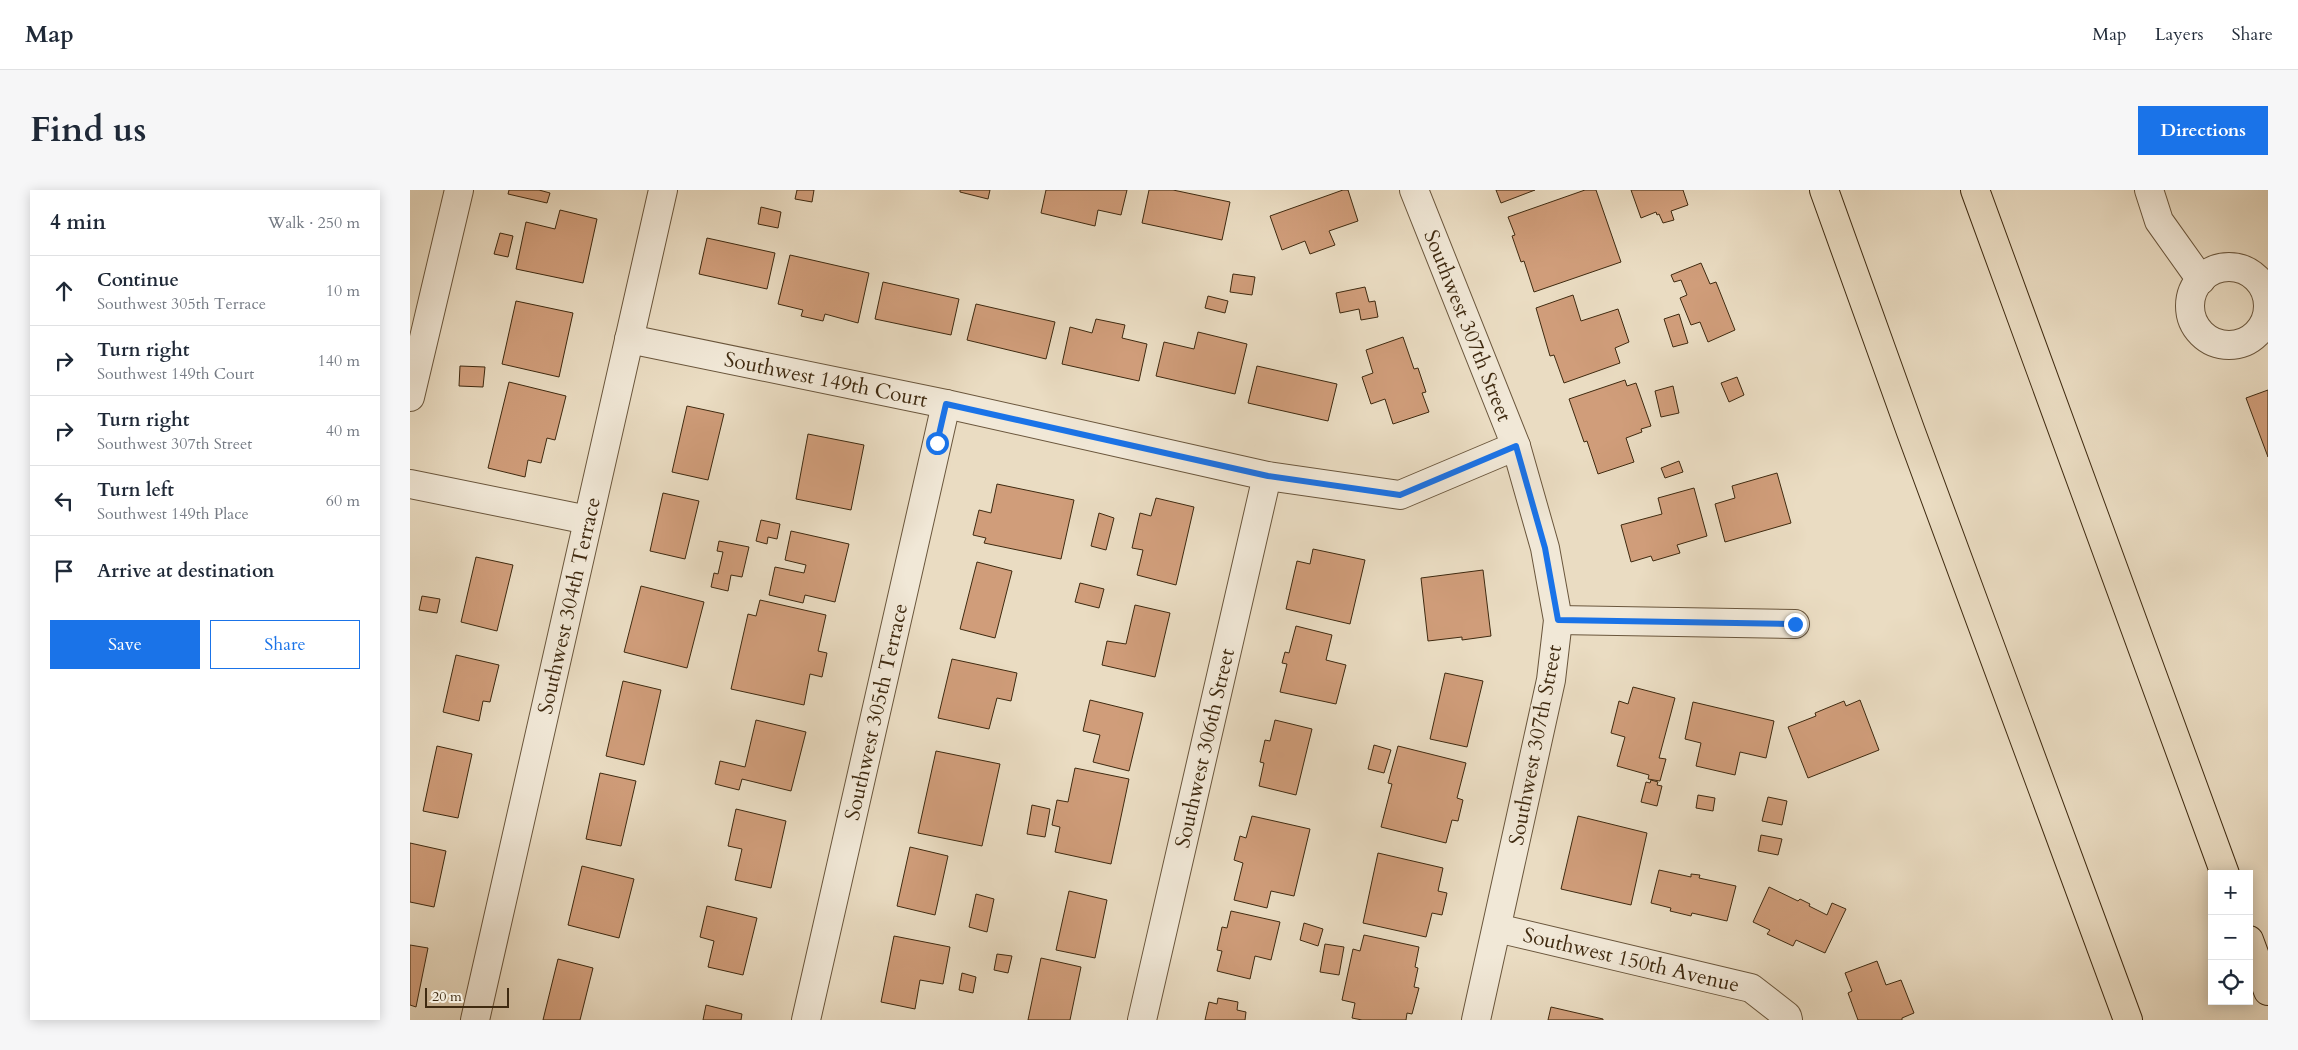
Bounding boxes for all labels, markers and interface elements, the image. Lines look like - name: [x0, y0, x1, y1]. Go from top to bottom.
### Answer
- text: Map: [25, 18, 74, 51]
- text: Map: [2092, 22, 2127, 47]
- text: Layers: [2155, 22, 2204, 47]
- text: Share: [2232, 22, 2273, 47]
- text: Find us: [30, 106, 146, 154]
- button: Directions: [2138, 106, 2268, 155]
- text: 4 min: [50, 208, 106, 237]
- text: Walk · 250 m: [268, 212, 360, 234]
- street label: Southwest 307th Street: [1416, 226, 1519, 426]
- text: Continue: [97, 267, 179, 293]
- icon: ahead: [50, 277, 78, 305]
- text: 10 m: [326, 280, 360, 302]
- text: Southwest 305th Terrace: [97, 293, 266, 315]
- text: Turn right: [97, 337, 189, 363]
- street label: Southwest 149th Court: [722, 345, 930, 415]
- icon: right: [50, 347, 78, 375]
- text: 140 m: [318, 350, 360, 372]
- text: Southwest 149th Court: [97, 363, 254, 385]
- text: Turn right: [97, 407, 189, 433]
- icon: right: [50, 417, 78, 445]
- text: 40 m: [326, 420, 360, 442]
- route start: [926, 432, 949, 455]
- text: Southwest 307th Street: [97, 433, 252, 455]
- text: Turn left: [97, 477, 174, 503]
- icon: left: [50, 487, 78, 515]
- text: 60 m: [326, 490, 360, 512]
- street label: Southwest 304th Terrace: [531, 494, 608, 717]
- text: Southwest 149th Place: [97, 503, 249, 525]
- icon: arrive: [50, 557, 78, 585]
- text: Arrive at destination: [97, 558, 274, 584]
- street label: Southwest 305th Terrace: [838, 601, 915, 823]
- route end: [1784, 613, 1807, 636]
- button: Save: [50, 620, 200, 669]
- button: Share: [210, 620, 360, 669]
- street label: Southwest 307th Street: [1502, 642, 1569, 848]
- street label: Southwest 306th Street: [1168, 645, 1242, 851]
- map controls: [2208, 870, 2253, 1005]
- button: +: [2208, 870, 2253, 915]
- button: −: [2208, 915, 2253, 960]
- street label: Southwest 150th Avenue: [1520, 921, 1742, 1000]
- button: locate: [2208, 960, 2253, 1005]
- scale bar: [425, 985, 509, 1008]
- text: 20 m: [432, 987, 462, 1006]

